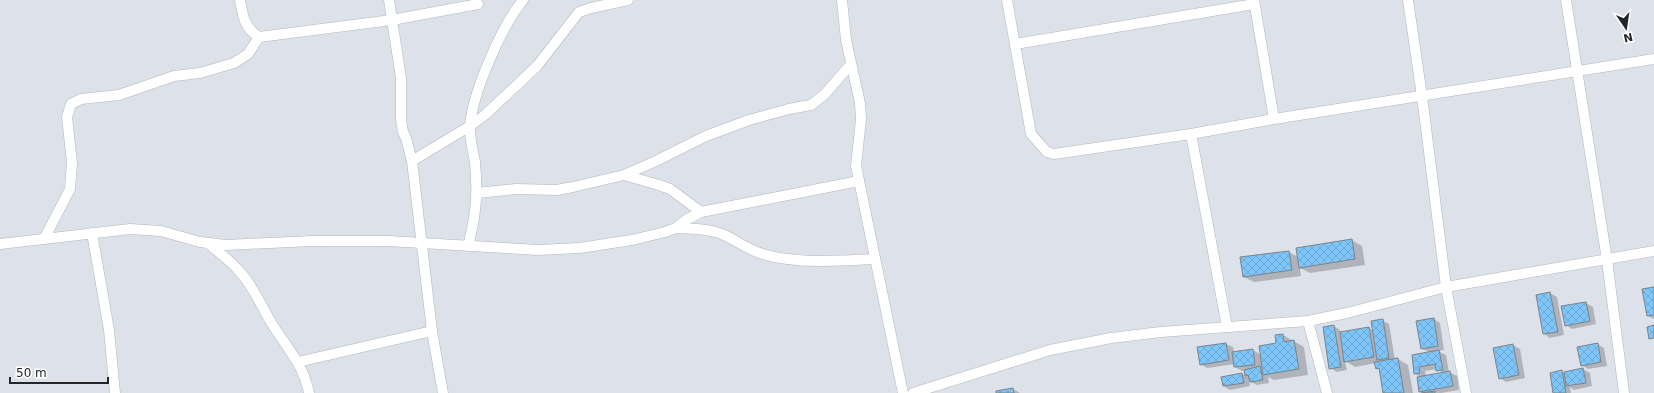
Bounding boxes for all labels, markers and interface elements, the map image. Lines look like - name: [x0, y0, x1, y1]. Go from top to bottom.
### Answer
- north arrow: [1606, 8, 1646, 48]
- text: N: [1622, 30, 1634, 45]
- scale bar: [10, 359, 108, 385]
- text: 50 m: [16, 366, 47, 380]

